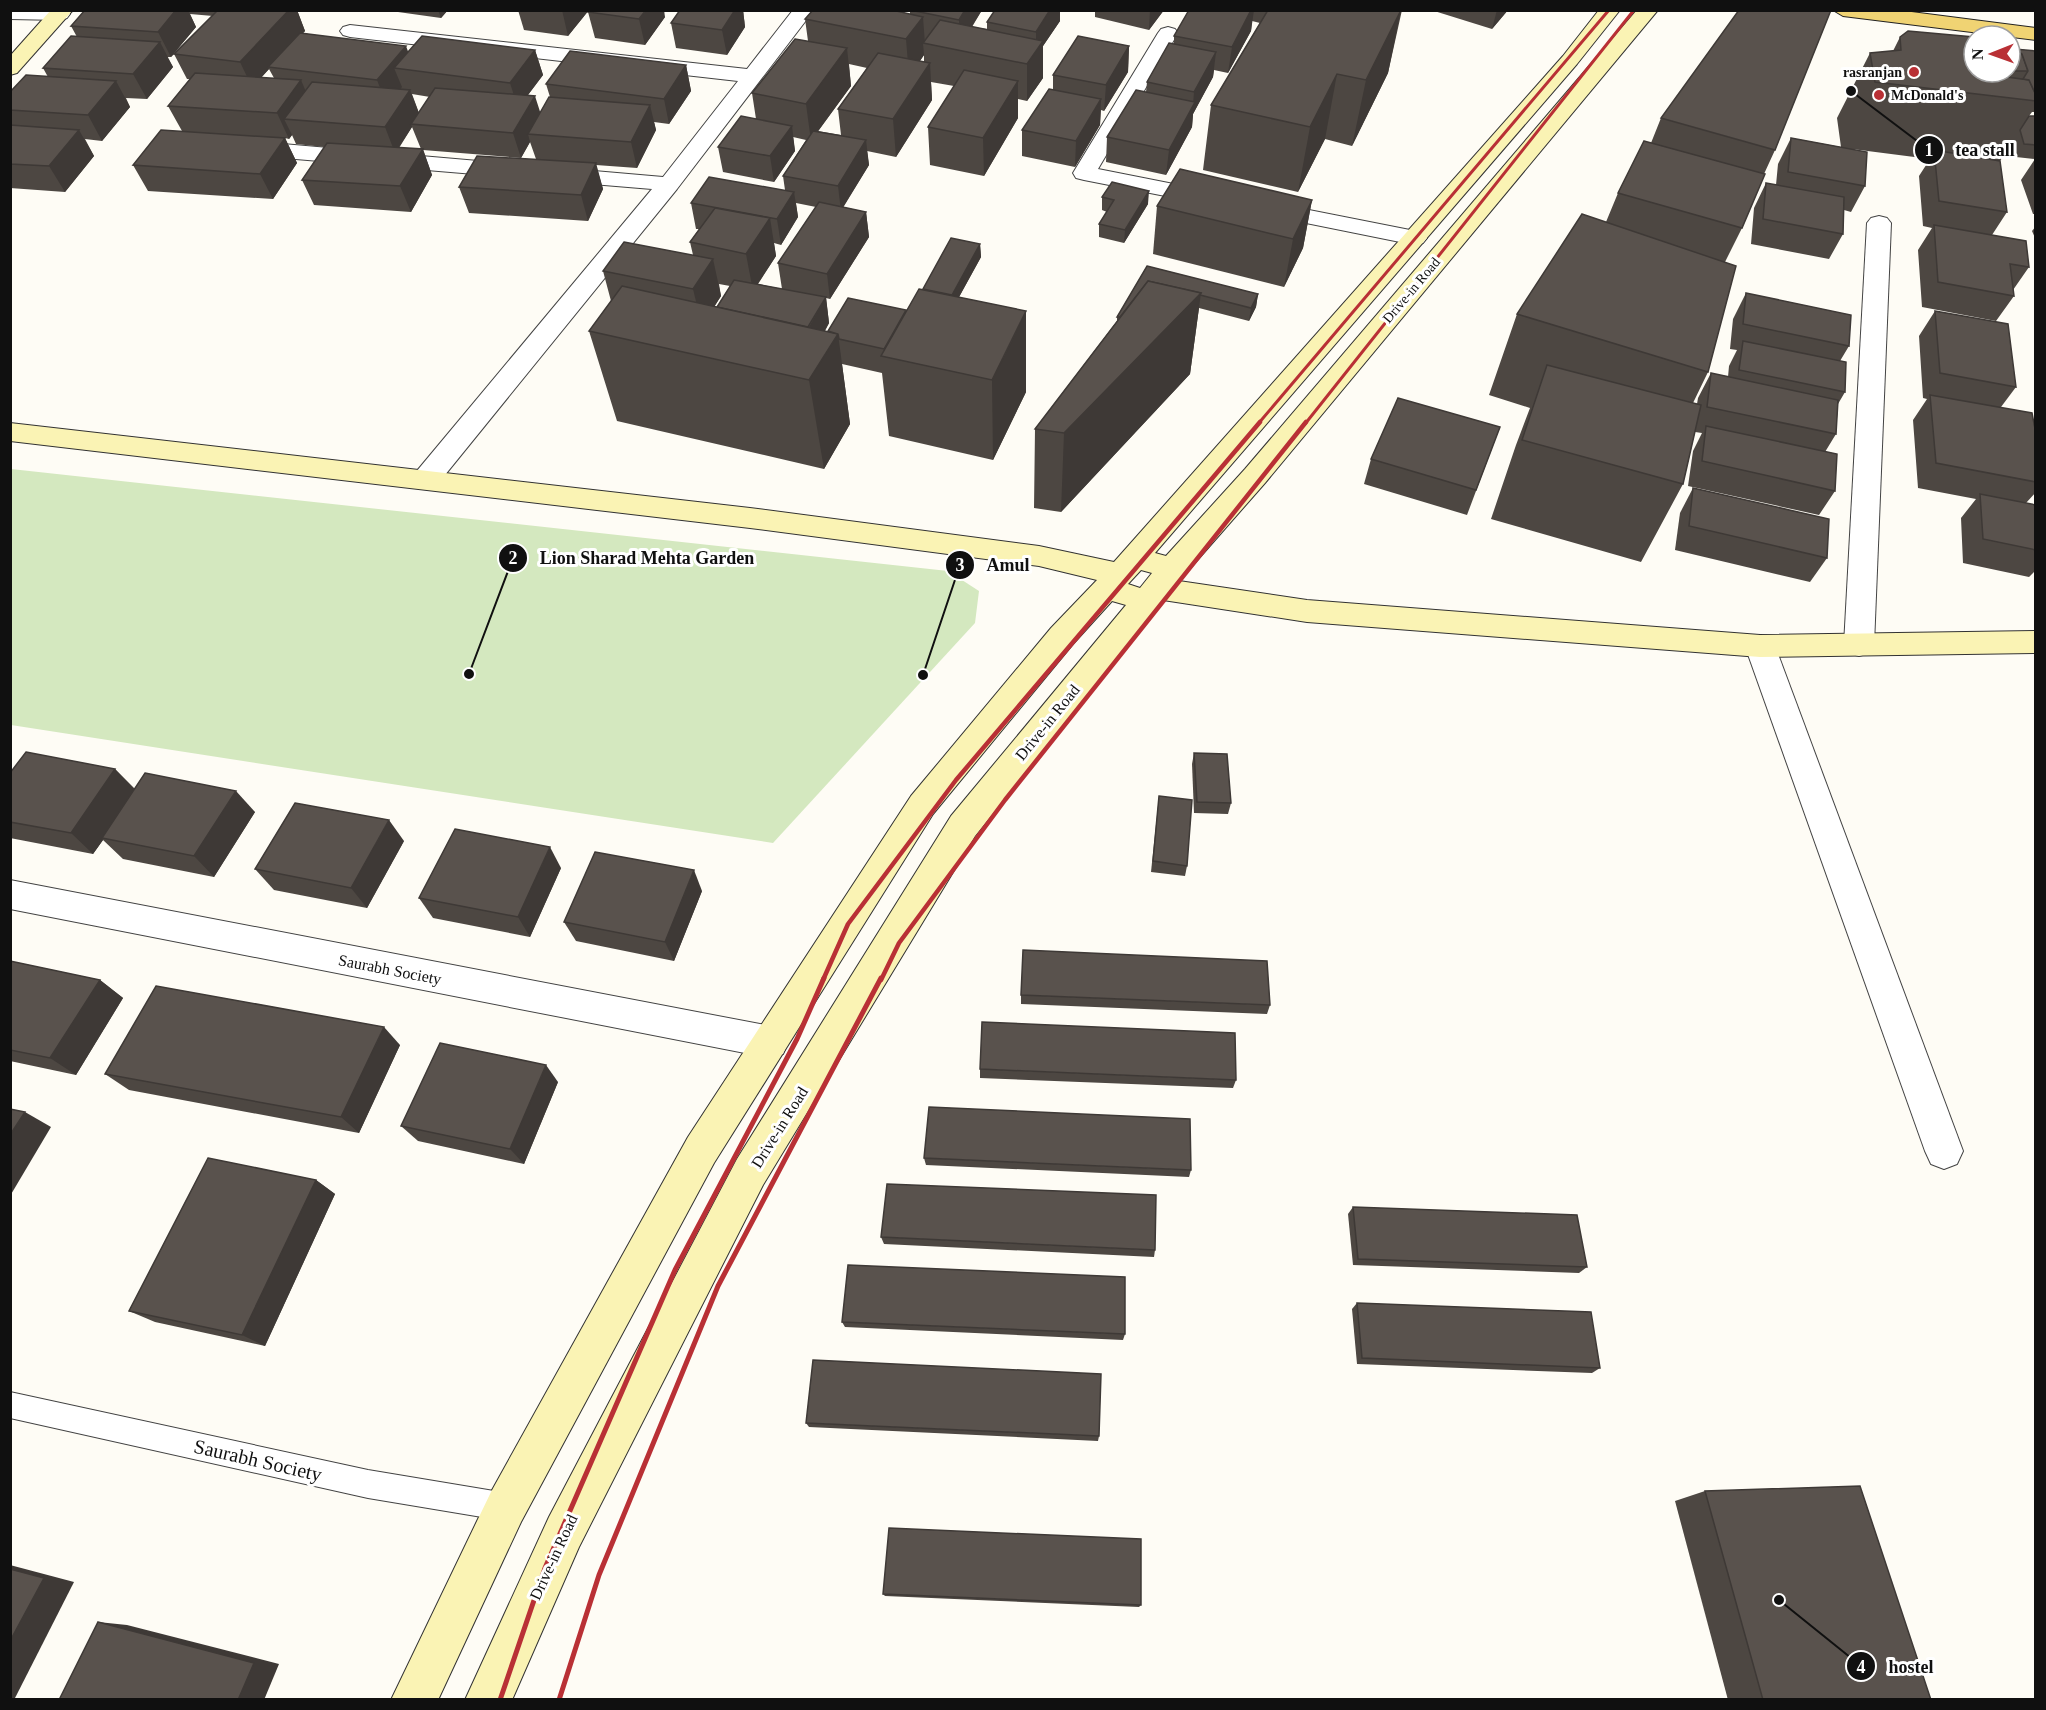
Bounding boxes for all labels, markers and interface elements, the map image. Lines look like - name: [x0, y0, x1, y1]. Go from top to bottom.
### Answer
- north arrow: [1962, 24, 2022, 84]
- text: N: [1969, 48, 1986, 60]
- place label: rasranjan: [1843, 65, 1902, 80]
- marker: rasranjan: [1907, 65, 1921, 79]
- marker: McDonald's: [1872, 88, 1886, 102]
- place label: McDonald's: [1891, 88, 1964, 103]
- callout: tea stall: [1914, 132, 2027, 168]
- text: 1: [1925, 140, 1934, 160]
- text: tea stall: [1955, 140, 2015, 160]
- street label: Drive-in Road: [1380, 255, 1443, 326]
- callout: Lion Sharad Mehta Garden: [498, 540, 767, 576]
- callout: Amul: [945, 547, 1042, 583]
- text: 2: [509, 548, 518, 568]
- text: Lion Sharad Mehta Garden: [540, 548, 754, 568]
- text: 3: [956, 555, 965, 575]
- text: Amul: [986, 555, 1030, 575]
- street label: Drive-in Road: [1012, 681, 1083, 763]
- street label: Saurabh Society: [337, 951, 443, 989]
- street label: Drive-in Road: [748, 1084, 811, 1171]
- street label: Saurabh Society: [192, 1435, 324, 1486]
- street label: Drive-in Road: [526, 1512, 581, 1602]
- callout: hostel: [1846, 1648, 1945, 1684]
- text: 4: [1857, 1657, 1866, 1677]
- text: hostel: [1889, 1657, 1934, 1677]

